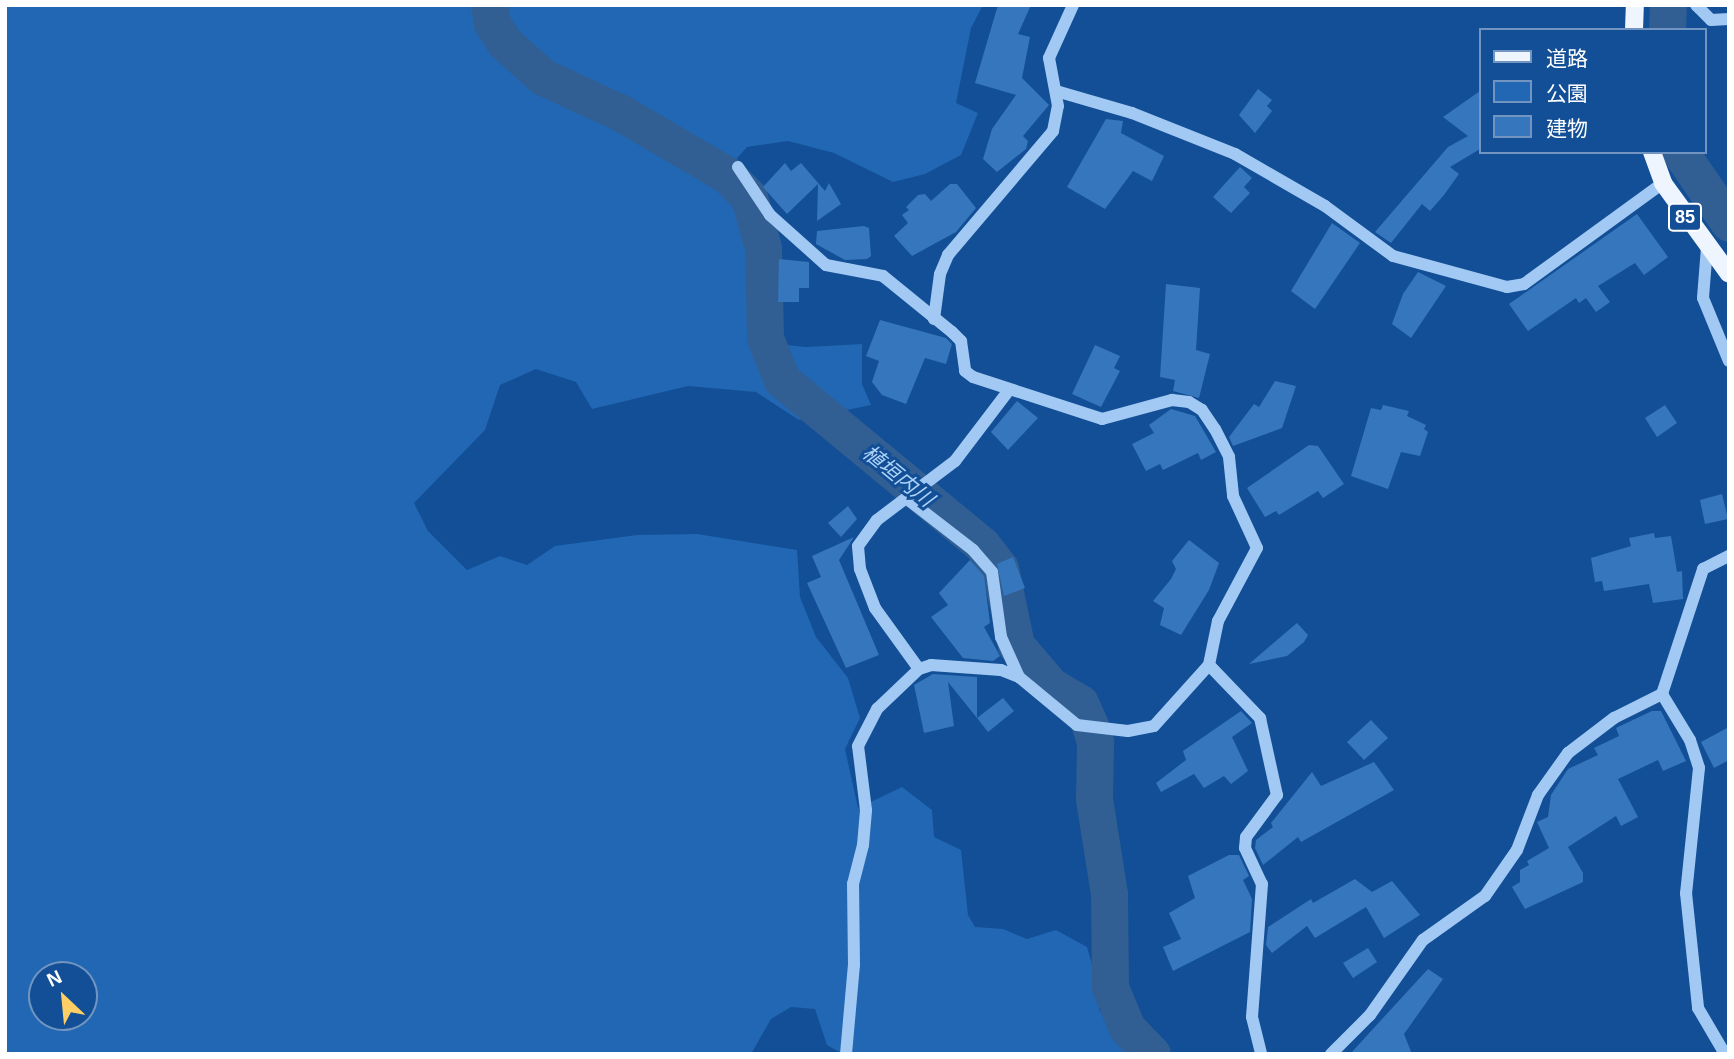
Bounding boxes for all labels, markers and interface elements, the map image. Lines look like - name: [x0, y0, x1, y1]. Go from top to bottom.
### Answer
- legend: [1478, 28, 1706, 154]
- text: 道路: [1546, 47, 1588, 70]
- text: 公園: [1546, 82, 1588, 105]
- text: 建物: [1546, 117, 1588, 140]
- road number: 85: [1668, 202, 1702, 232]
- water label: 植垣内川: [857, 440, 939, 512]
- north arrow: [28, 961, 98, 1031]
- text: N: [44, 966, 65, 991]

